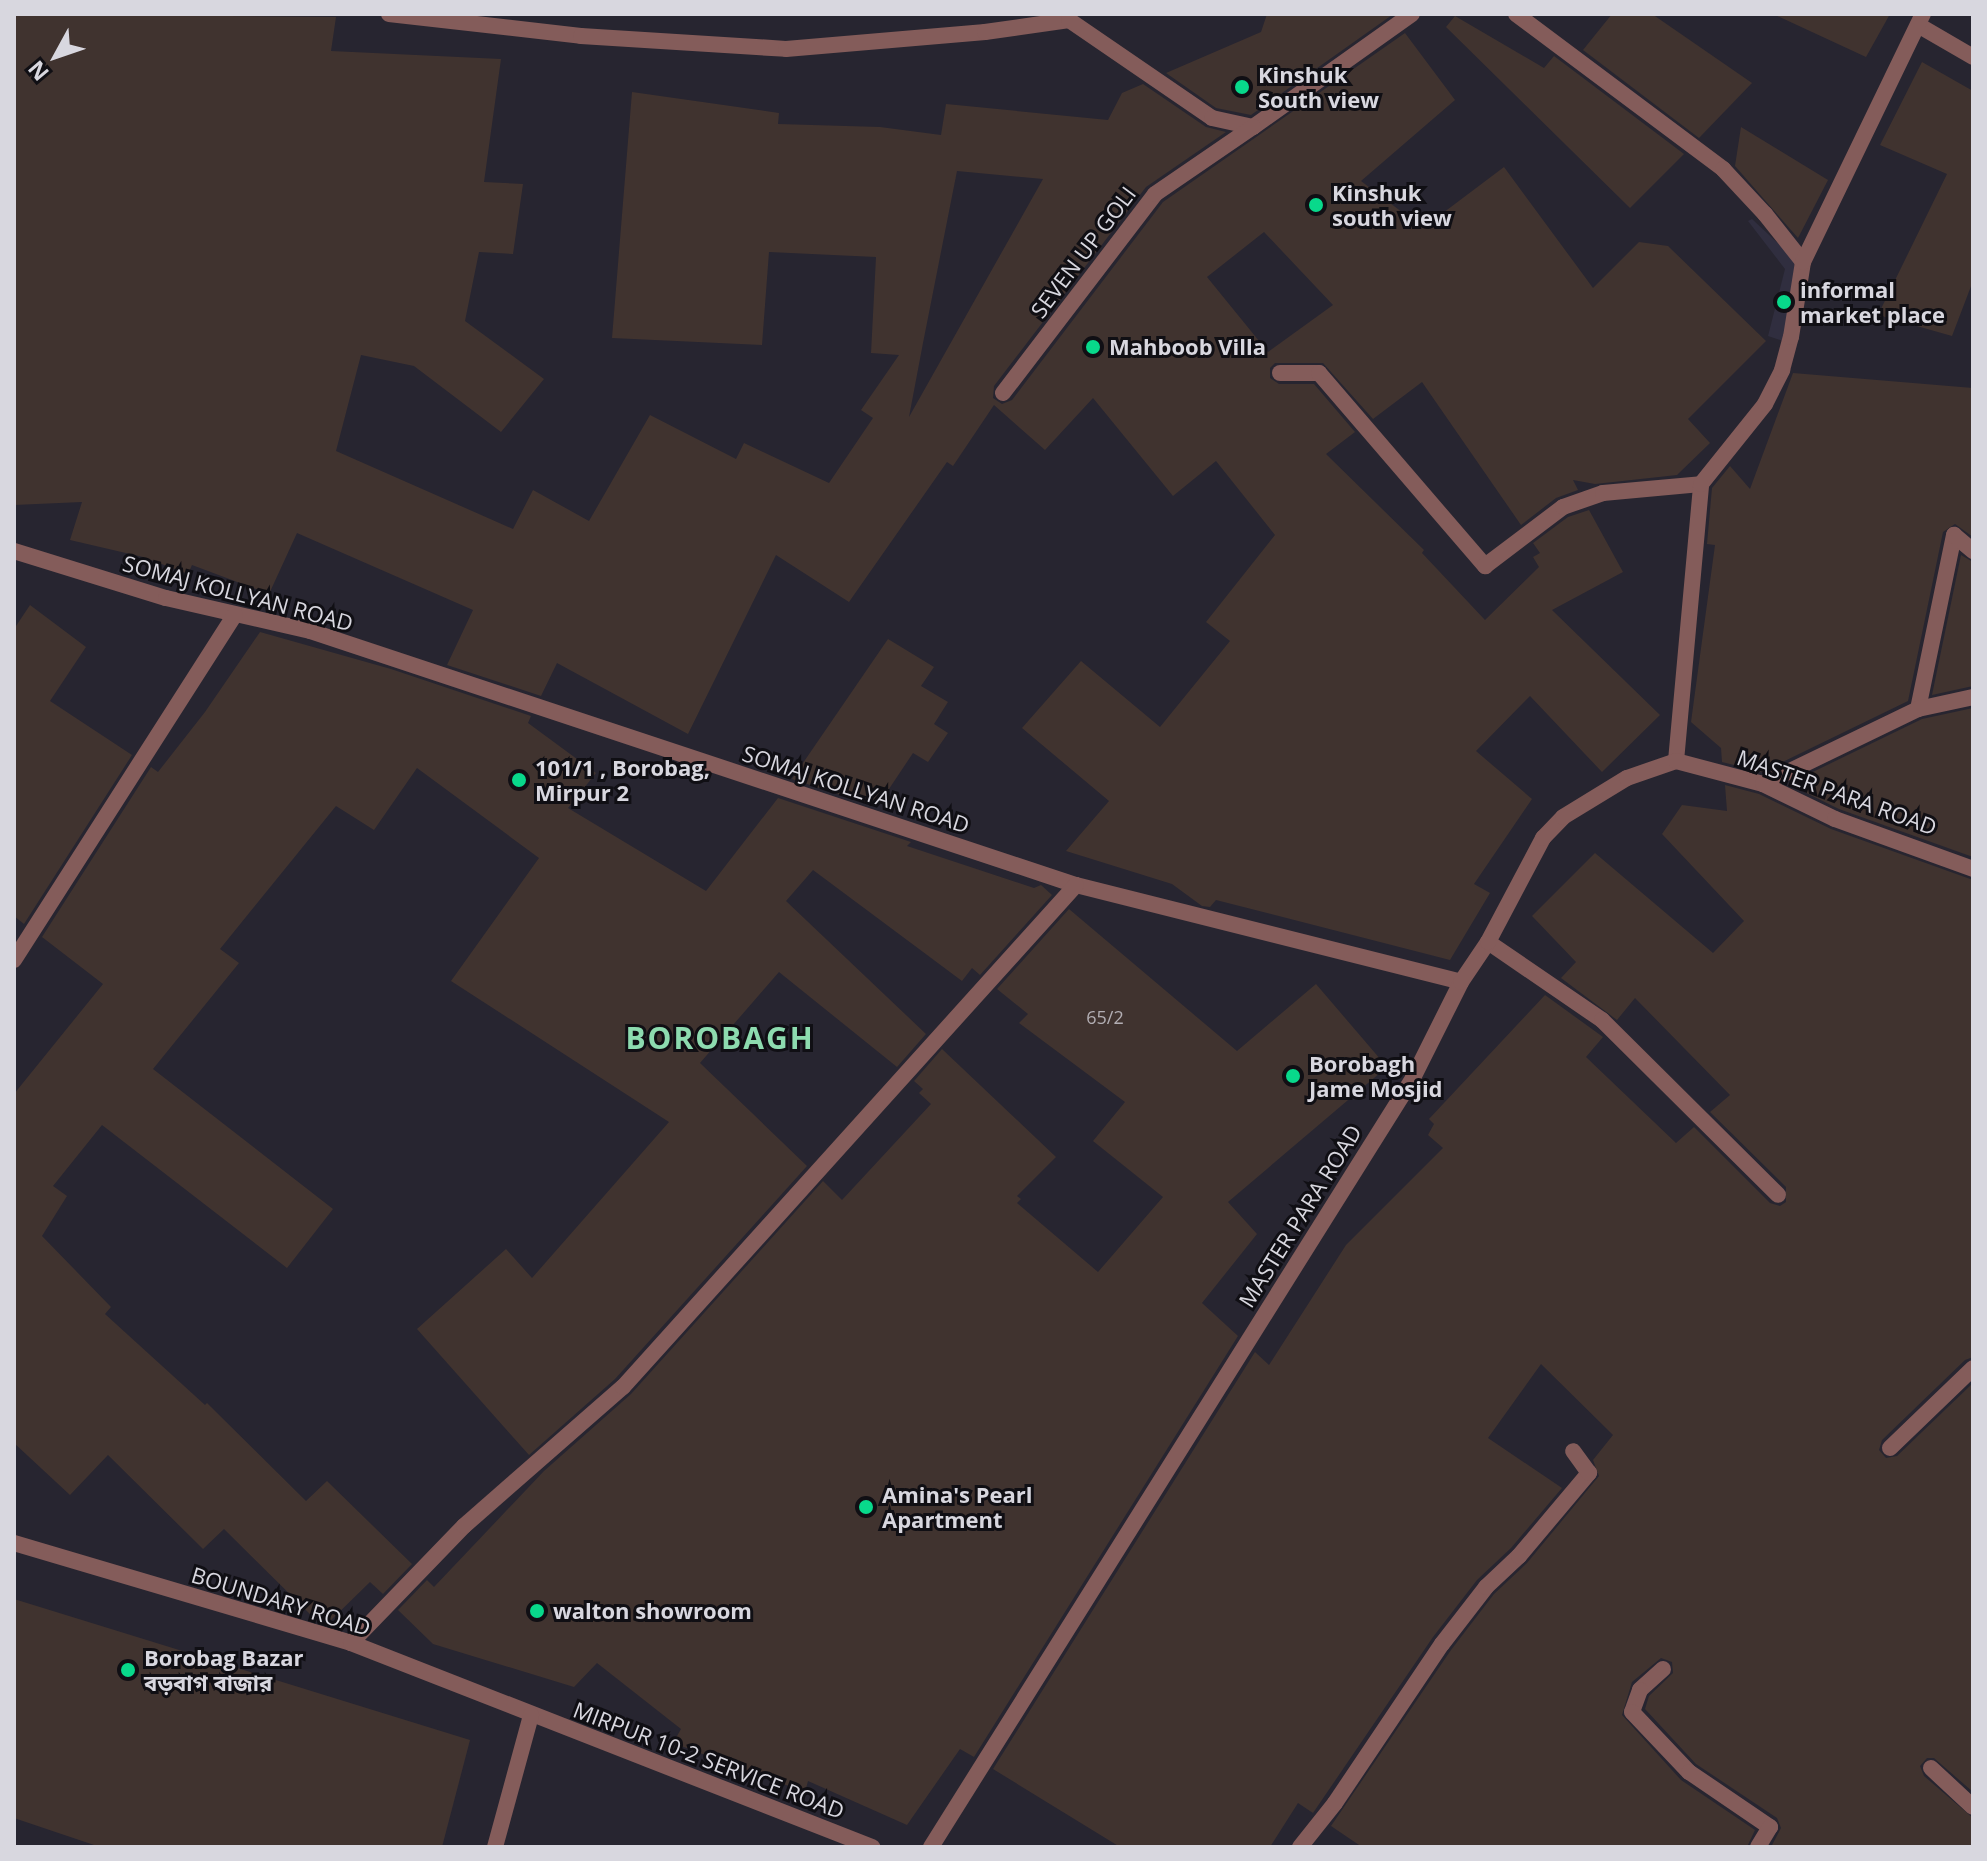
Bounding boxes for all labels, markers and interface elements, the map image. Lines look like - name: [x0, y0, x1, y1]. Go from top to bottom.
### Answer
- north arrow: [16, 16, 96, 96]
- text: N: [20, 55, 55, 88]
- place label: Kinshuk South view: [1258, 61, 1379, 112]
- marker: Kinshuk South view: [1233, 78, 1251, 96]
- place label: Kinshuk south view: [1332, 179, 1452, 230]
- street label: SEVEN UP GOLI: [1025, 181, 1141, 323]
- marker: Kinshuk south view: [1307, 196, 1325, 214]
- place label: informal market place: [1800, 276, 1945, 328]
- marker: informal market place: [1775, 293, 1793, 311]
- place label: Mahboob Villa: [1109, 334, 1266, 360]
- marker: Mahboob Villa: [1084, 338, 1102, 356]
- street label: SOMAJ KOLLYAN ROAD: [120, 550, 356, 636]
- street label: SOMAJ KOLLYAN ROAD: [739, 740, 973, 838]
- street label: MASTER PARA ROAD: [1734, 744, 1940, 840]
- place label: 101/1 , Borobag, Mirpur 2: [535, 754, 710, 806]
- marker: 101/1 , Borobag, Mirpur 2: [510, 771, 528, 789]
- house number: 65/2: [1086, 1006, 1124, 1028]
- district label: BOROBAGH: [625, 1020, 815, 1056]
- place label: Borobagh Jame Mosjid: [1309, 1050, 1443, 1102]
- marker: Borobagh Jame Mosjid: [1284, 1067, 1302, 1085]
- street label: MASTER PARA ROAD: [1233, 1120, 1367, 1312]
- place label: Amina's Pearl Apartment: [882, 1481, 1033, 1532]
- marker: Amina's Pearl Apartment: [857, 1498, 875, 1516]
- street label: BOUNDARY ROAD: [188, 1561, 374, 1641]
- place label: walton showroom: [553, 1598, 752, 1624]
- marker: walton showroom: [528, 1602, 546, 1620]
- place label: Borobag Bazar বড়বাগ বাজার: [144, 1644, 303, 1696]
- marker: Borobag Bazar বড়বাগ বাজার: [119, 1661, 137, 1679]
- street label: MIRPUR 10-2 SERVICE ROAD: [570, 1696, 848, 1824]

